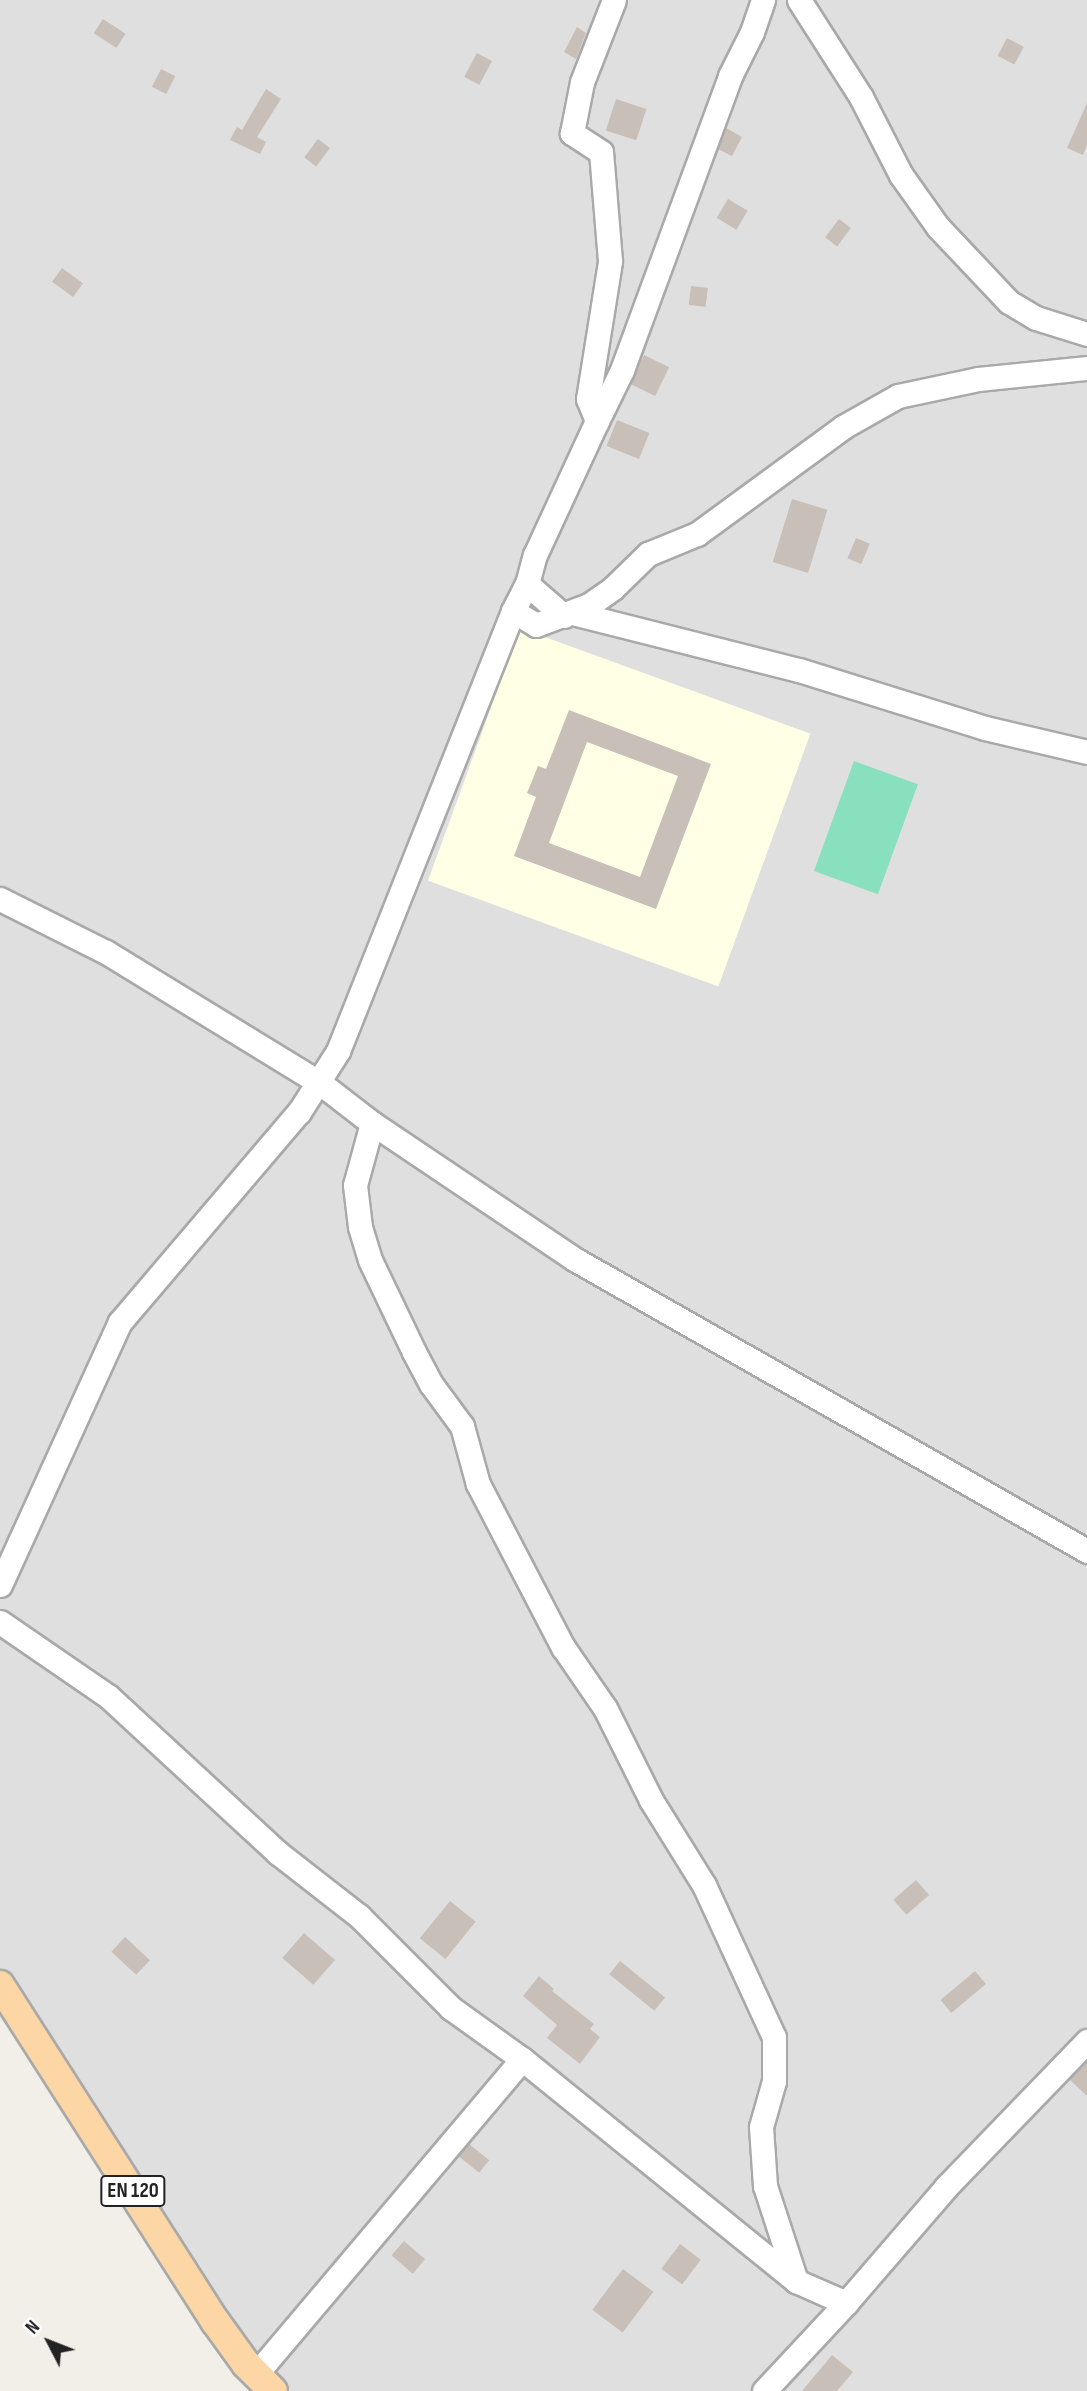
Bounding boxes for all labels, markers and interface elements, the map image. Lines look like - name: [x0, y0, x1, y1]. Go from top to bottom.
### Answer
- road number: EN 120: [100, 2174, 166, 2208]
- north arrow: [14, 2307, 84, 2377]
- text: N: [21, 2316, 45, 2339]

